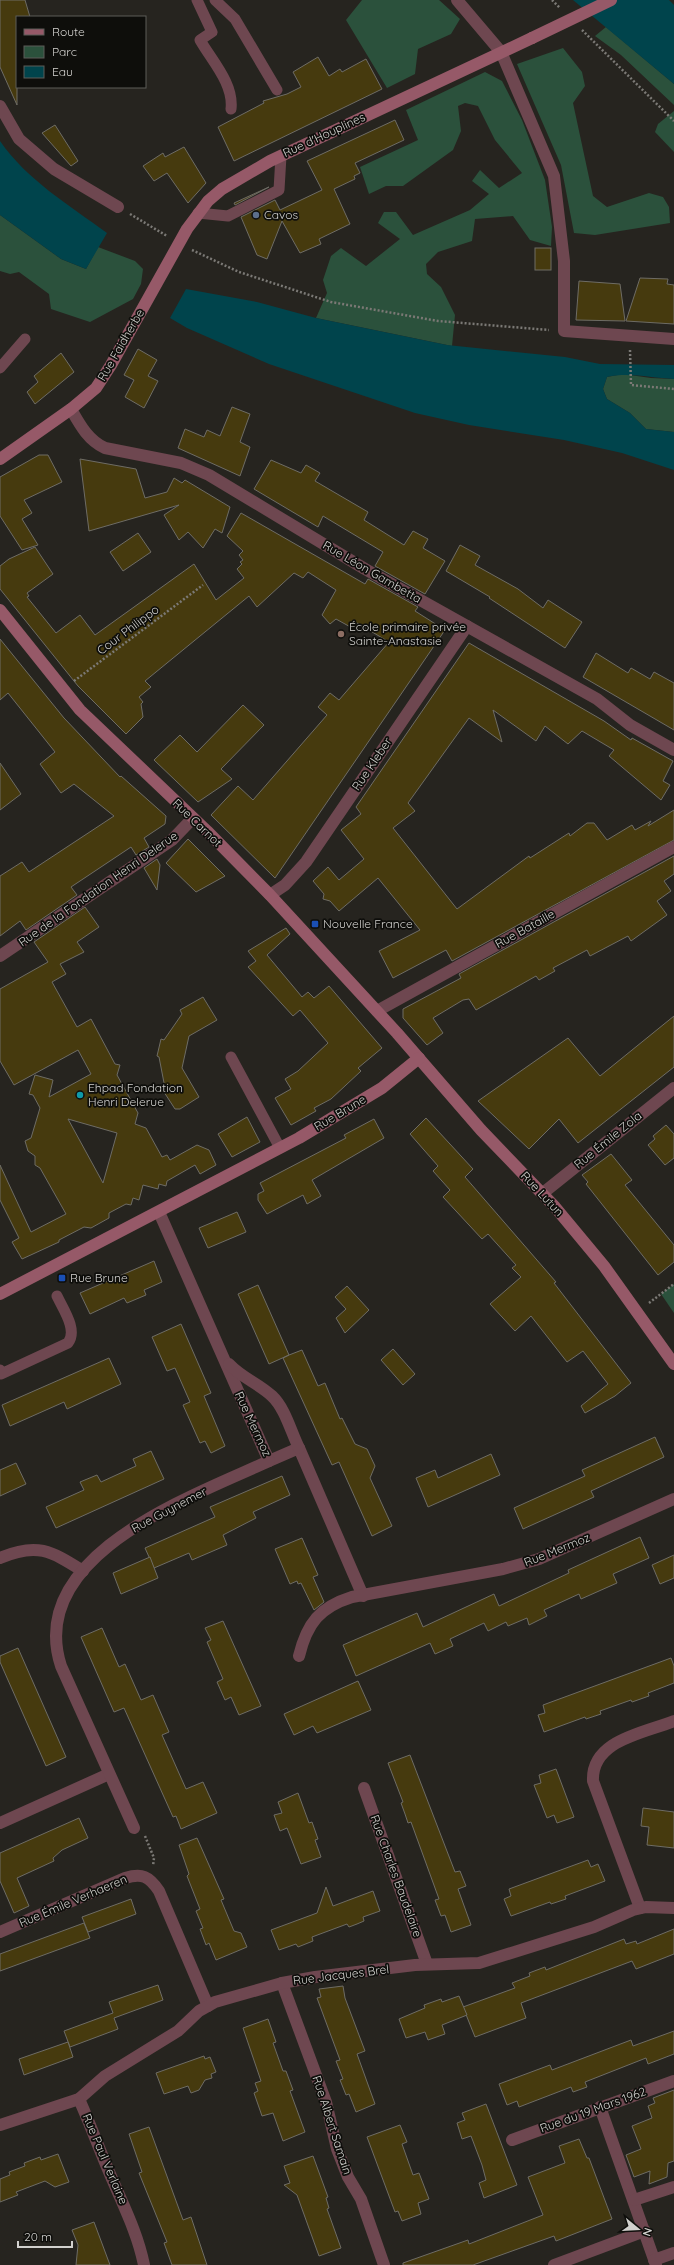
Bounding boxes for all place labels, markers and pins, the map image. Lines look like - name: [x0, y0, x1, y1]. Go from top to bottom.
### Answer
- place label: Cavos: [264, 207, 299, 222]
- marker: Cavos: [251, 210, 261, 220]
- place label: École primaire privée Sainte-Anastasie: [349, 619, 466, 648]
- marker: École primaire privée Sainte-Anastasie: [336, 629, 346, 639]
- place label: Nouvelle France: [323, 916, 413, 931]
- marker: Nouvelle France: [310, 919, 320, 929]
- place label: Ehpad Fondation Henri Delerue: [88, 1080, 183, 1109]
- marker: Ehpad Fondation Henri Delerue: [75, 1090, 85, 1100]
- place label: Rue Brune: [70, 1270, 128, 1285]
- marker: Rue Brune: [57, 1273, 67, 1283]

